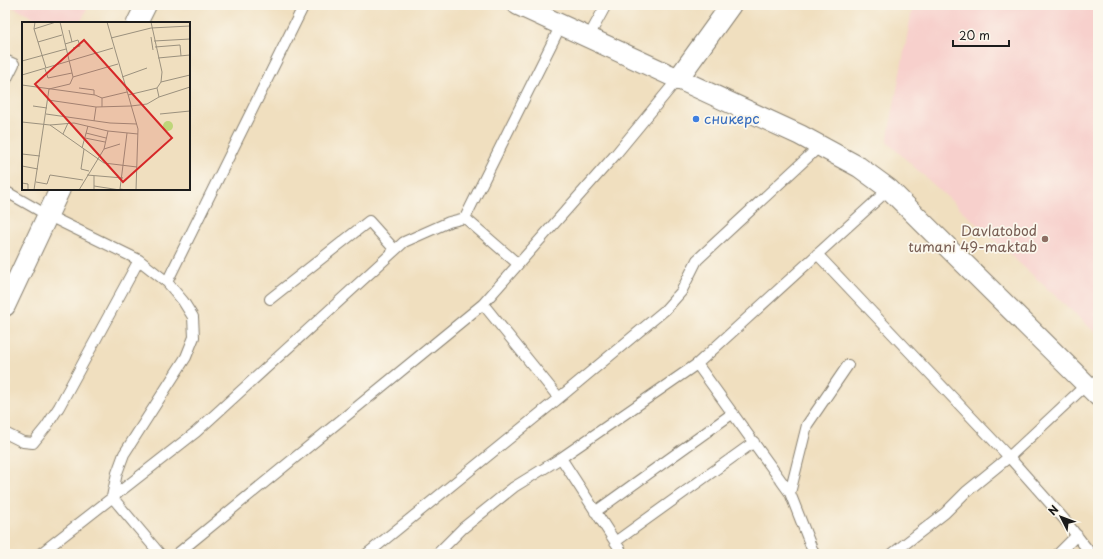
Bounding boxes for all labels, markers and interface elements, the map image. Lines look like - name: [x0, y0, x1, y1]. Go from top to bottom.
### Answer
- inset map: [22, 22, 190, 190]
- scale bar: [953, 22, 1009, 48]
- text: 20 m: [959, 26, 990, 44]
- place label: сникерс: [704, 108, 760, 129]
- marker: сникерс: [691, 114, 701, 124]
- place label: Davlatobod tumani 49-maktab: [908, 220, 1037, 257]
- marker: Davlatobod tumani 49-maktab: [1040, 234, 1050, 244]
- north arrow: [1041, 497, 1081, 537]
- text: N: [1044, 501, 1063, 519]

